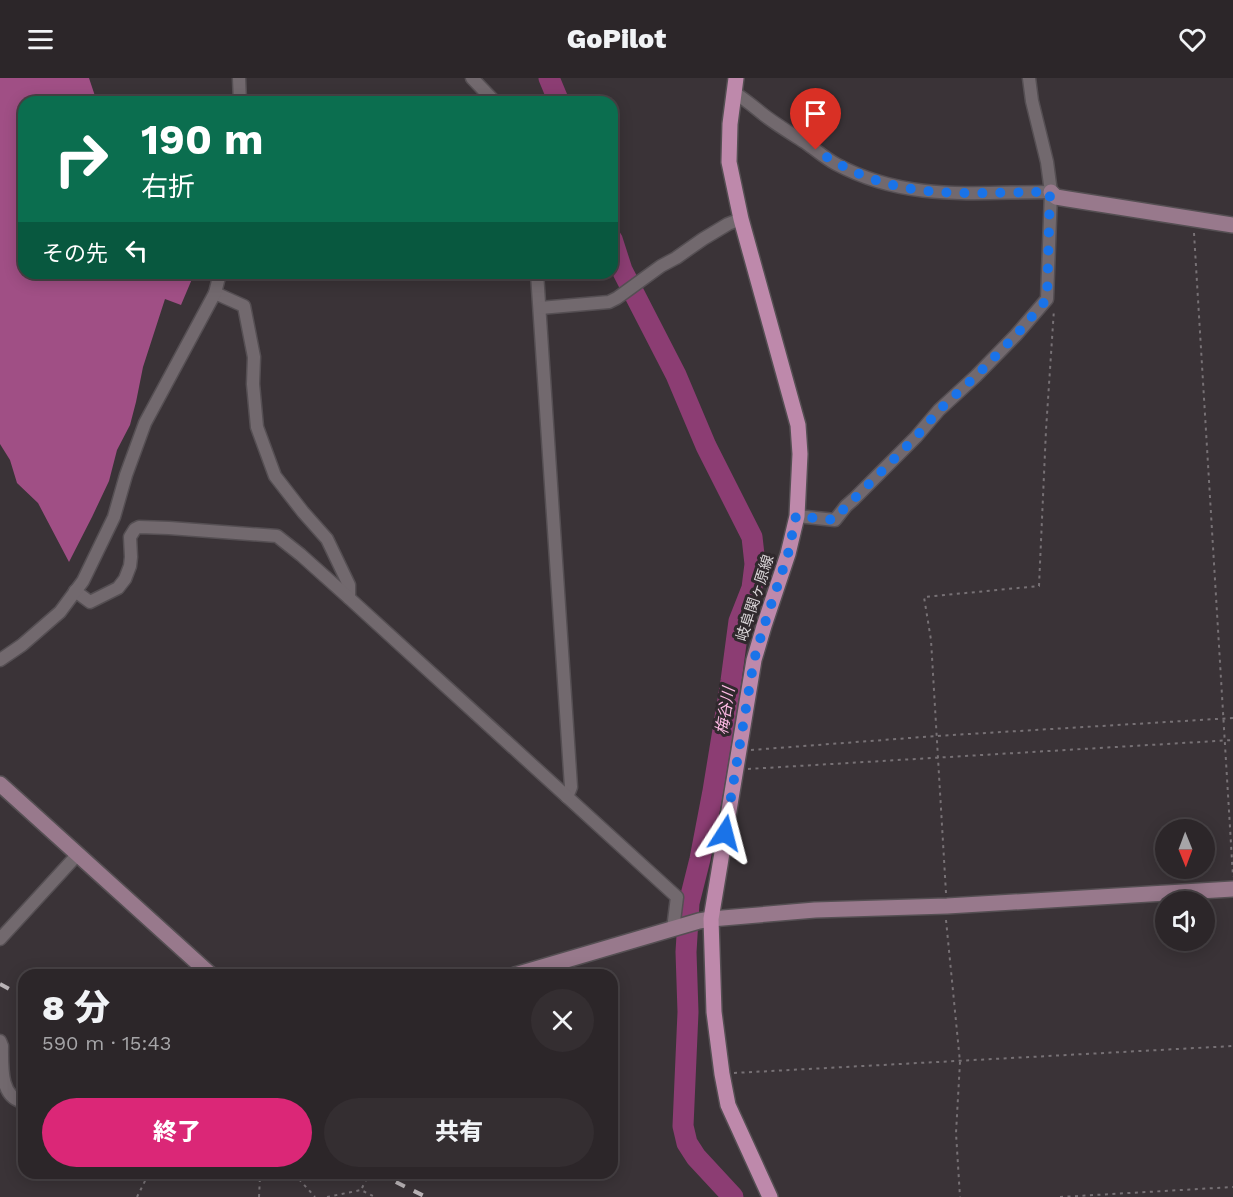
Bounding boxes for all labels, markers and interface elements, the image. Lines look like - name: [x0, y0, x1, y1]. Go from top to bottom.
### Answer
- icon: menu: [24, 23, 57, 56]
- text: GoPilot: [567, 23, 666, 55]
- icon: heart: [1176, 23, 1209, 56]
- pin: [790, 88, 841, 150]
- icon: arrive: [799, 97, 832, 130]
- text: 190 m: [141, 115, 264, 164]
- icon: right: [42, 120, 120, 198]
- text: 右折: [141, 171, 195, 203]
- icon: left: [120, 234, 153, 267]
- text: その先: [42, 241, 108, 266]
- street label: 岐阜関ヶ原線: [733, 552, 777, 644]
- water label: 梅谷川: [712, 684, 738, 736]
- position arrow: [693, 801, 757, 865]
- north arrow: [1155, 819, 1215, 879]
- map controls: [1155, 819, 1215, 951]
- button: sound: [1155, 891, 1215, 951]
- text: 8 分: [42, 987, 110, 1029]
- button: close: [531, 989, 594, 1052]
- text: 590 m · 15:43: [42, 1031, 171, 1055]
- button: 終了: [42, 1098, 312, 1167]
- button: 共有: [324, 1098, 594, 1167]

